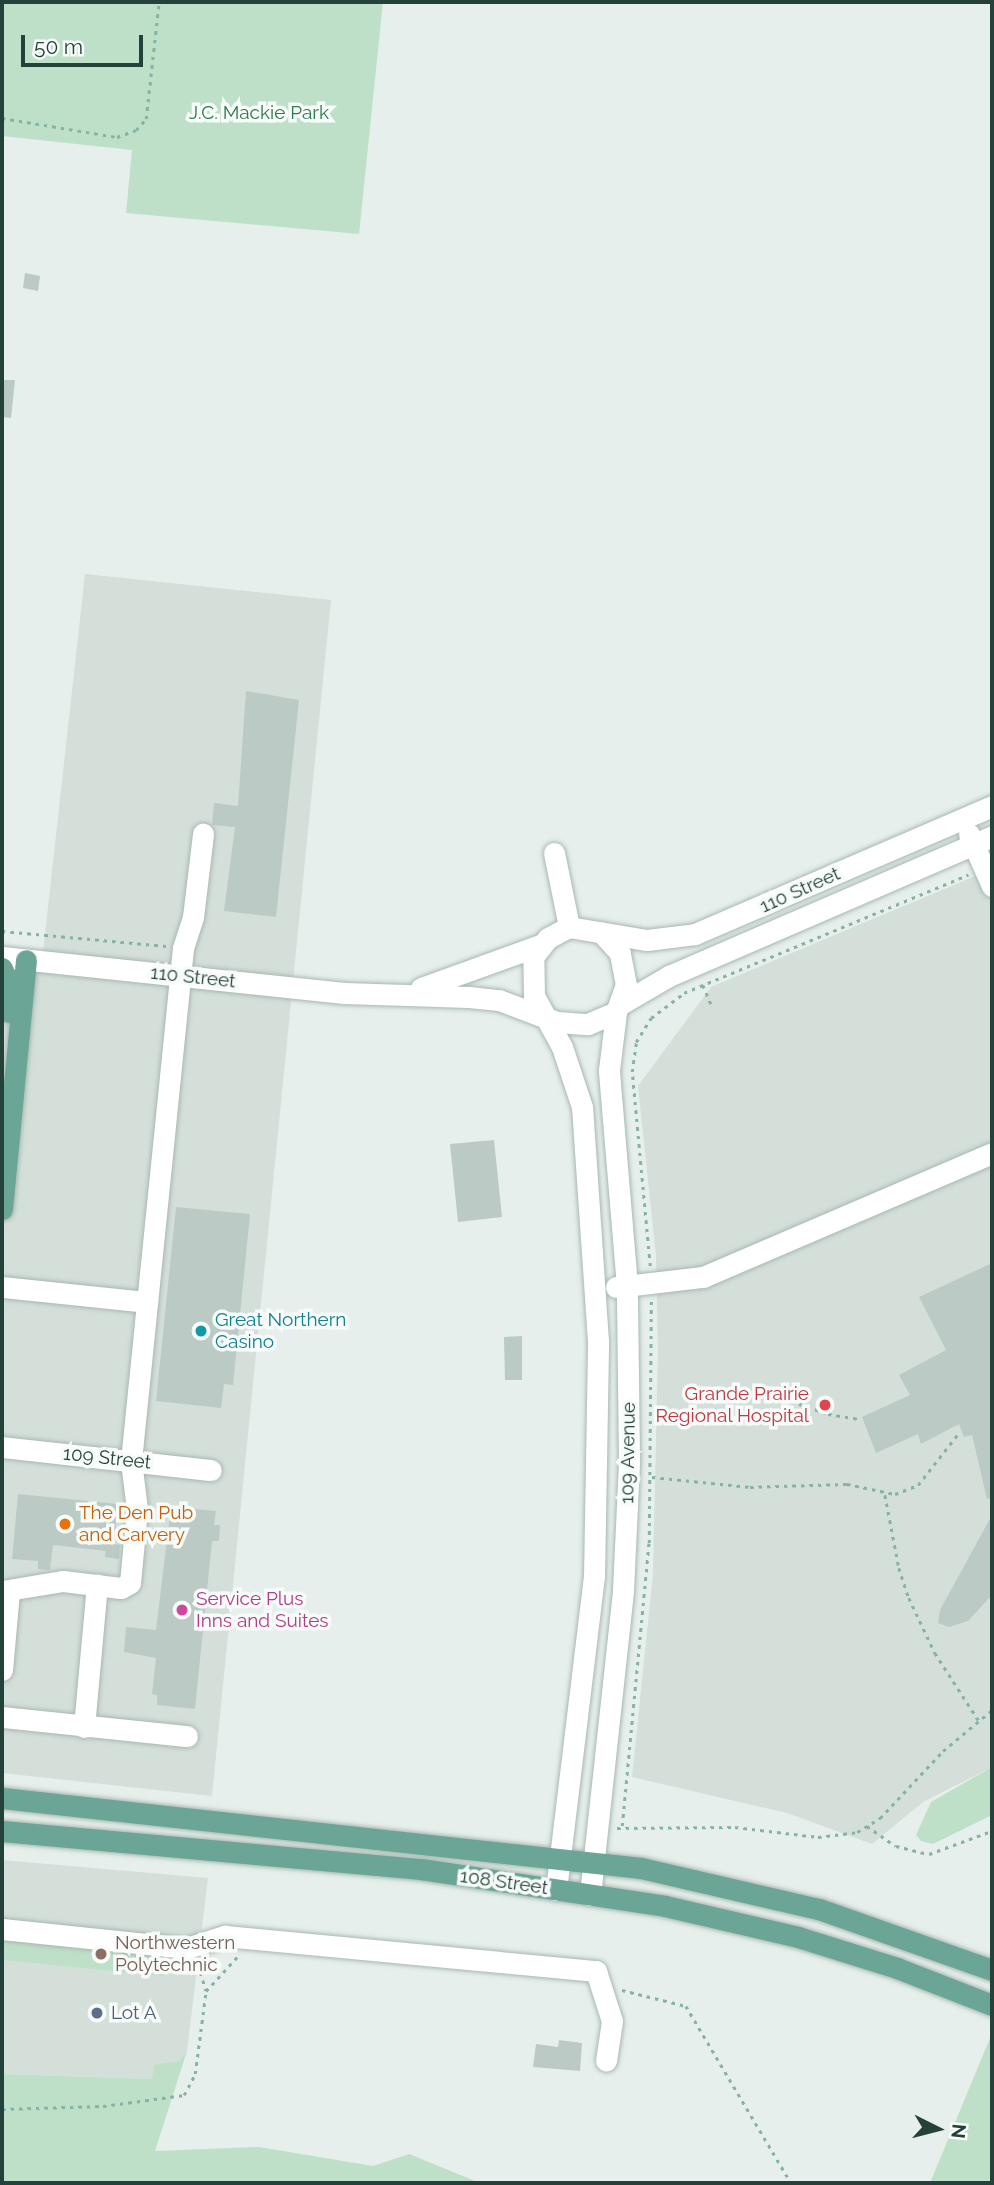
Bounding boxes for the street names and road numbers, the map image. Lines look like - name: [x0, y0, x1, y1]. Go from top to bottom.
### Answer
- street label: 110 Street: [756, 862, 844, 918]
- street label: 110 Street: [149, 961, 237, 993]
- street label: 109 Avenue: [616, 1402, 640, 1504]
- street label: 109 Street: [62, 1442, 152, 1474]
- street label: 108 Street: [459, 1865, 549, 1899]

